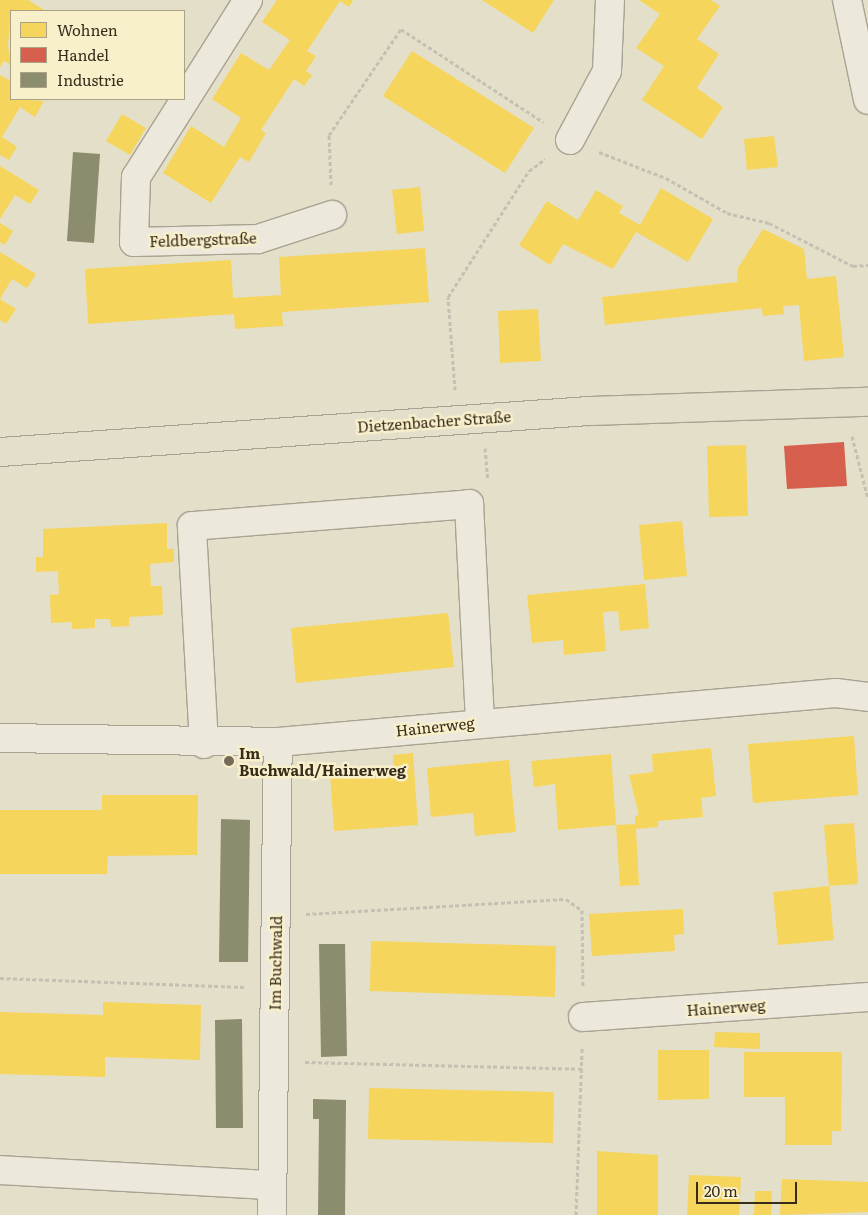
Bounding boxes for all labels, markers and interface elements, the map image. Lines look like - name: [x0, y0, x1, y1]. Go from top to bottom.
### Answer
- legend: [10, 10, 185, 100]
- text: Wohnen: [57, 18, 118, 41]
- text: Handel: [57, 43, 109, 66]
- text: Industrie: [57, 68, 124, 91]
- street label: Feldbergstraße: [149, 228, 257, 250]
- street label: Dietzenbacher Straße: [356, 407, 512, 435]
- street label: Hainerweg: [395, 713, 475, 739]
- place label: Im Buchwald/Hainerweg: [239, 743, 406, 778]
- marker: Im Buchwald/Hainerweg: [223, 755, 235, 767]
- street label: Im Buchwald: [265, 915, 285, 1011]
- street label: Hainerweg: [686, 995, 766, 1019]
- scale bar: [698, 1172, 799, 1204]
- text: 20 m: [704, 1179, 738, 1202]

